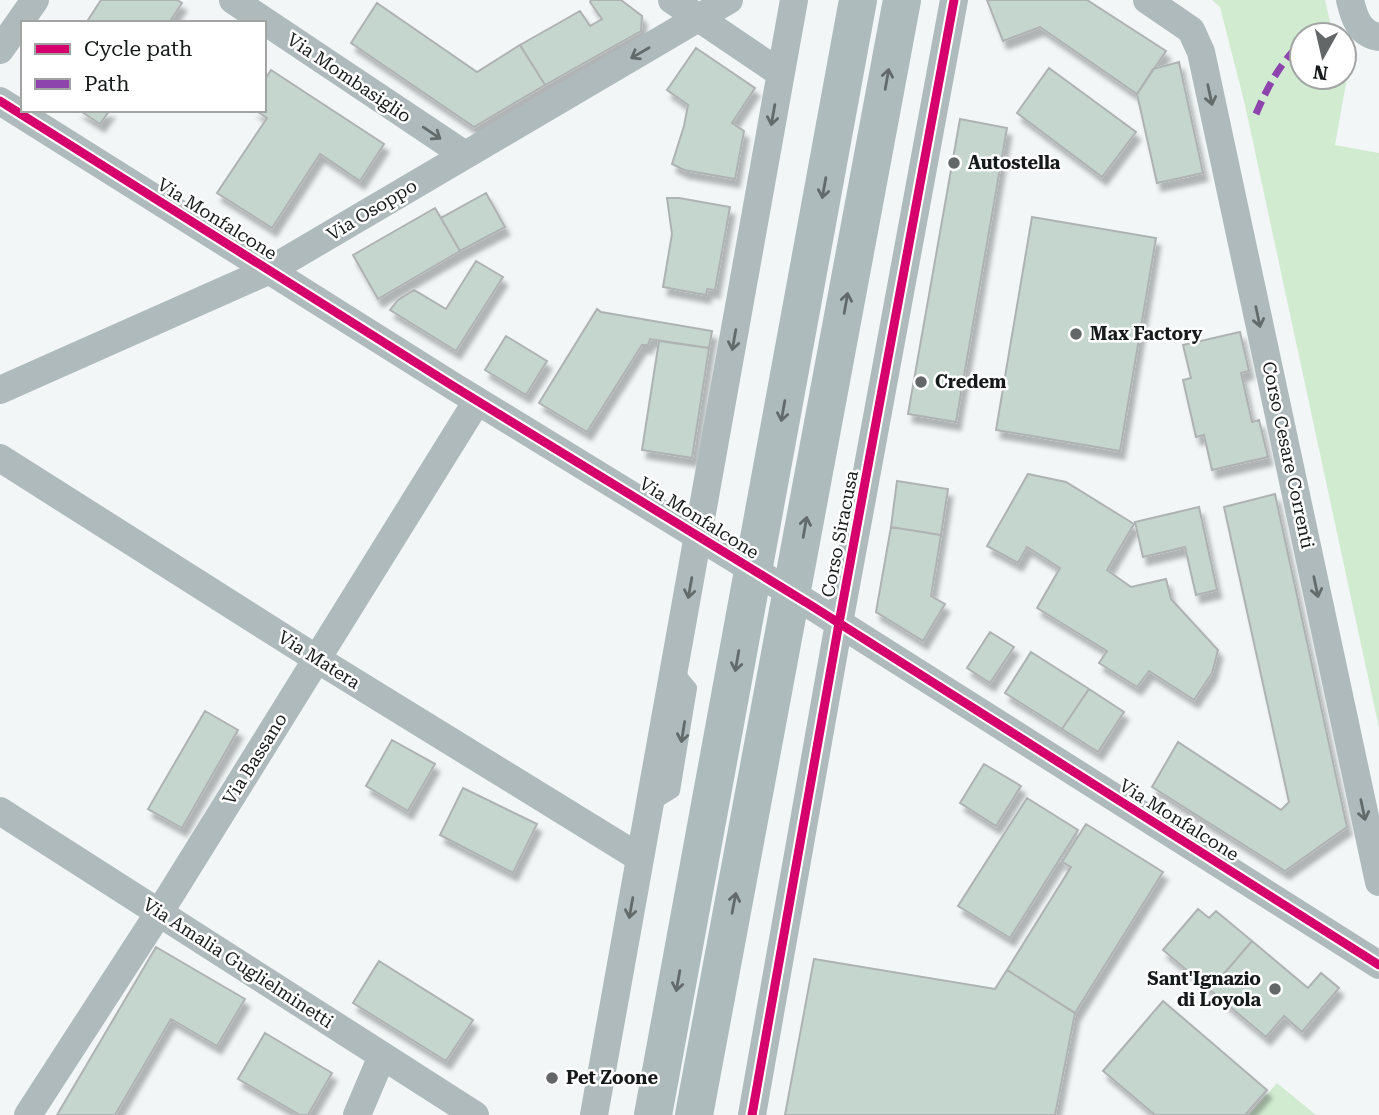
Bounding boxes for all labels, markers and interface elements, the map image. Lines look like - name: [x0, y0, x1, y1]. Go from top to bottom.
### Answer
- legend: [21, 21, 266, 112]
- north arrow: [1288, 21, 1358, 91]
- street label: Via Mombasiglio: [283, 28, 415, 127]
- text: Cycle path: [84, 37, 193, 61]
- one-way arrow: [630, 46, 650, 60]
- text: N: [1311, 60, 1330, 85]
- one-way arrow: [881, 68, 895, 91]
- text: Path: [84, 72, 130, 96]
- one-way arrow: [1205, 83, 1218, 105]
- one-way arrow: [766, 103, 779, 126]
- one-way arrow: [422, 126, 441, 140]
- place label: Autostella: [968, 152, 1061, 173]
- marker: Autostella: [946, 155, 962, 171]
- street label: Via Monfalcone: [154, 173, 281, 264]
- street label: Via Osoppo: [323, 175, 420, 245]
- one-way arrow: [817, 176, 830, 199]
- one-way arrow: [840, 292, 853, 315]
- one-way arrow: [1251, 305, 1265, 328]
- place label: Max Factory: [1090, 323, 1203, 344]
- marker: Max Factory: [1068, 326, 1084, 342]
- one-way arrow: [727, 328, 740, 350]
- street label: Corso Cesare Correnti: [1258, 359, 1319, 551]
- place label: Credem: [935, 371, 1007, 392]
- marker: Credem: [913, 374, 929, 390]
- one-way arrow: [775, 399, 789, 422]
- street label: Corso Siracusa: [817, 468, 862, 599]
- street label: Via Monfalcone: [636, 472, 763, 563]
- one-way arrow: [798, 516, 812, 539]
- one-way arrow: [1309, 575, 1323, 598]
- one-way arrow: [683, 576, 696, 599]
- street label: Via Matera: [274, 626, 364, 693]
- one-way arrow: [729, 649, 743, 672]
- street label: Via Bassano: [218, 709, 291, 808]
- one-way arrow: [676, 720, 689, 743]
- street label: Via Monfalcone: [1116, 774, 1243, 865]
- one-way arrow: [1357, 798, 1371, 821]
- one-way arrow: [728, 892, 741, 915]
- street label: Via Amalia Guglielminetti: [139, 893, 337, 1032]
- one-way arrow: [624, 896, 638, 919]
- place label: Sant'Ignazio di Loyola: [1147, 968, 1261, 1010]
- one-way arrow: [671, 969, 684, 992]
- marker: Sant'Ignazio di Loyola: [1267, 981, 1283, 997]
- place label: Pet Zoone: [566, 1067, 658, 1088]
- marker: Pet Zoone: [544, 1070, 560, 1086]

